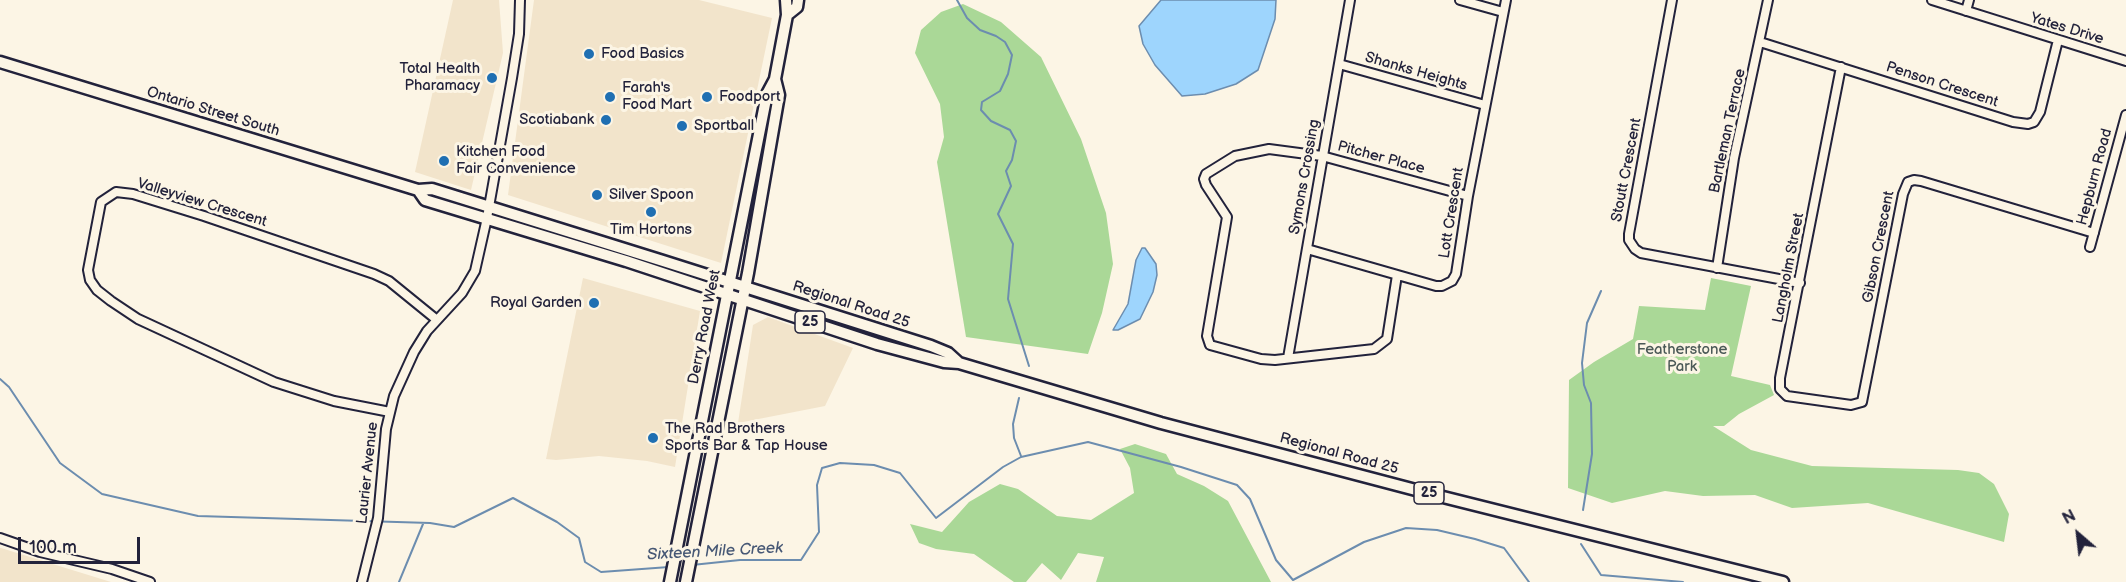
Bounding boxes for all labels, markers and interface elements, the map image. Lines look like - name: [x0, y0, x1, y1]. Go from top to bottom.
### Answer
- street label: Yates Drive: [2028, 9, 2106, 49]
- place label: Food Basics: [601, 45, 684, 63]
- marker: Food Basics: [582, 47, 596, 61]
- street label: Shanks Heights: [1363, 49, 1469, 95]
- street label: Penson Crescent: [1884, 58, 2000, 112]
- place label: Total Health Pharamacy: [400, 60, 480, 95]
- street label: Bartleman Terrace: [1706, 67, 1750, 195]
- marker: Total Health Pharamacy: [485, 71, 499, 85]
- place label: Farah's Food Mart: [622, 79, 692, 114]
- street label: Ontario Street South: [144, 83, 282, 141]
- place label: Foodport: [719, 88, 781, 106]
- marker: Farah's Food Mart: [603, 90, 617, 104]
- marker: Foodport: [700, 90, 714, 104]
- place label: Scotiabank: [519, 111, 594, 129]
- marker: Scotiabank: [599, 113, 613, 127]
- place label: Sportball: [694, 117, 754, 135]
- street label: Stoutt Crescent: [1608, 117, 1646, 223]
- street label: Symons Crossing: [1286, 118, 1324, 236]
- marker: Sportball: [675, 119, 689, 133]
- street label: Hepburn Road: [2073, 127, 2117, 227]
- street label: Pitcher Place: [1335, 138, 1427, 178]
- place label: Kitchen Food Fair Convenience: [456, 143, 576, 178]
- marker: Kitchen Food Fair Convenience: [437, 154, 451, 168]
- street label: Lott Crescent: [1436, 166, 1468, 260]
- street label: Valleyview Crescent: [135, 175, 269, 231]
- place label: Silver Spoon: [609, 186, 694, 204]
- marker: Silver Spoon: [590, 188, 604, 202]
- street label: Gibson Crescent: [1859, 189, 1899, 305]
- marker: Tim Hortons: [644, 205, 658, 219]
- street label: Langholm Street: [1770, 212, 1808, 324]
- place label: Tim Hortons: [610, 221, 692, 239]
- street label: Derry Road West: [685, 268, 725, 386]
- street label: Regional Road 25: [790, 278, 912, 332]
- place label: Royal Garden: [490, 294, 582, 312]
- marker: Royal Garden: [587, 296, 601, 310]
- road number: 25: [795, 311, 825, 333]
- park label: Featherstone Park: [1637, 341, 1727, 376]
- place label: The Rad Brothers Sports Bar & Tap House: [665, 420, 828, 455]
- street label: Laurier Avenue: [354, 421, 382, 525]
- street label: Regional Road 25: [1278, 429, 1400, 479]
- marker: The Rad Brothers Sports Bar & Tap House: [646, 431, 660, 445]
- road number: 25: [1414, 482, 1444, 504]
- north arrow: [2048, 504, 2108, 564]
- text: N: [2060, 506, 2079, 529]
- scale bar: [21, 525, 142, 563]
- text: 100 m: [29, 537, 77, 558]
- water label: Sixteen Mile Creek: [647, 539, 783, 565]

